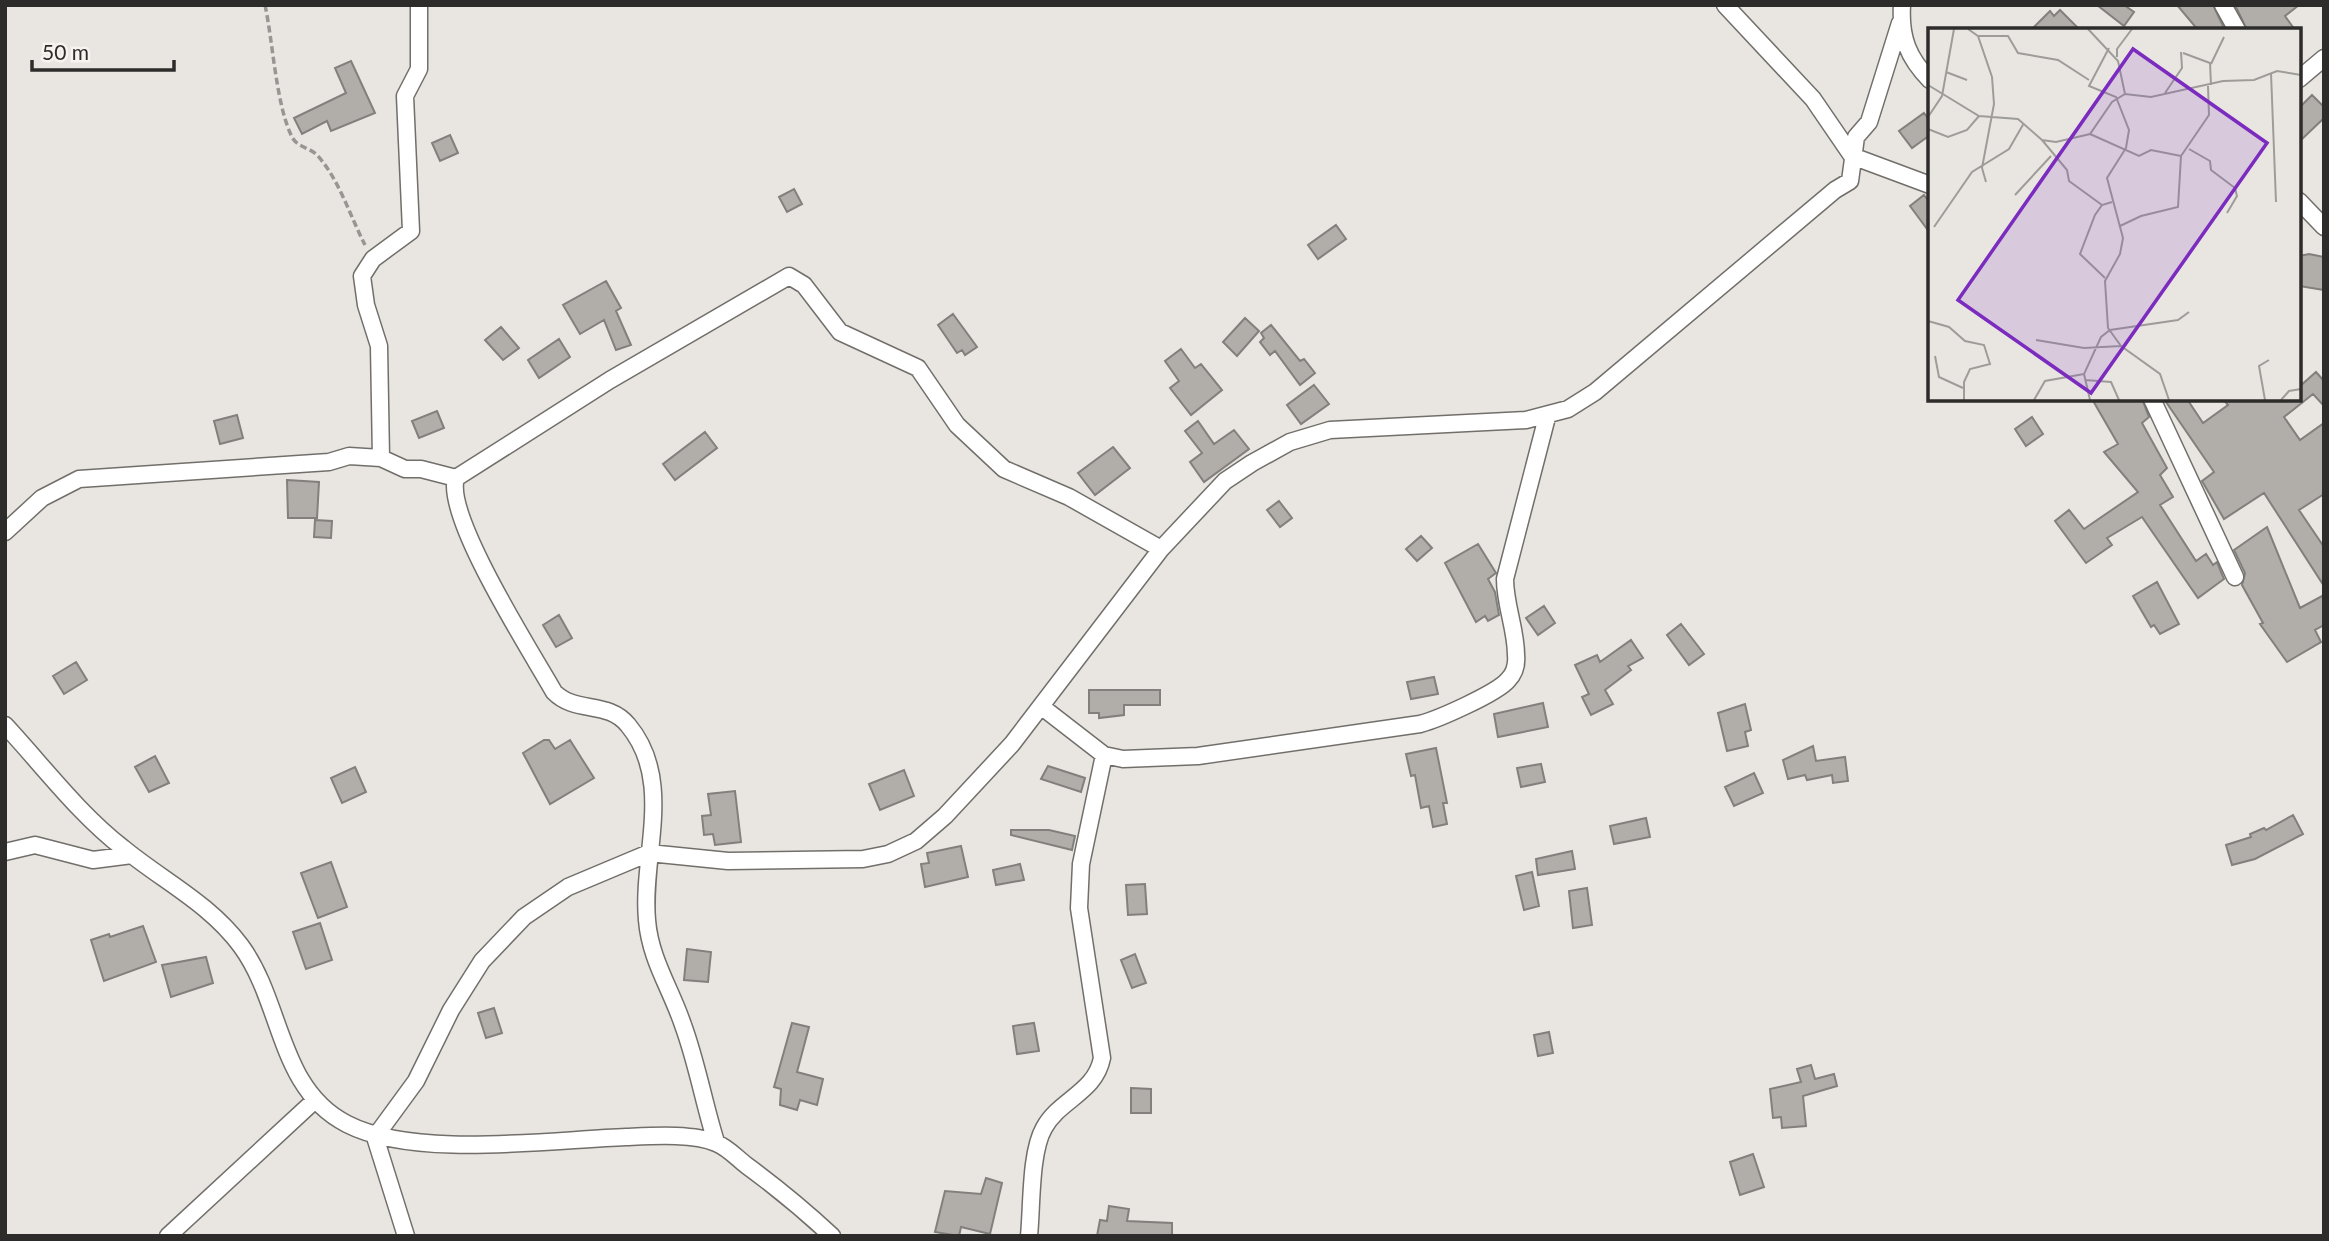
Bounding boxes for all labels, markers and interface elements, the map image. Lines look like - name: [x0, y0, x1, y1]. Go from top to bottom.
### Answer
- scale bar: [32, 28, 173, 72]
- inset map: [1928, 28, 2301, 401]
- text: 50 m: [42, 39, 89, 64]

